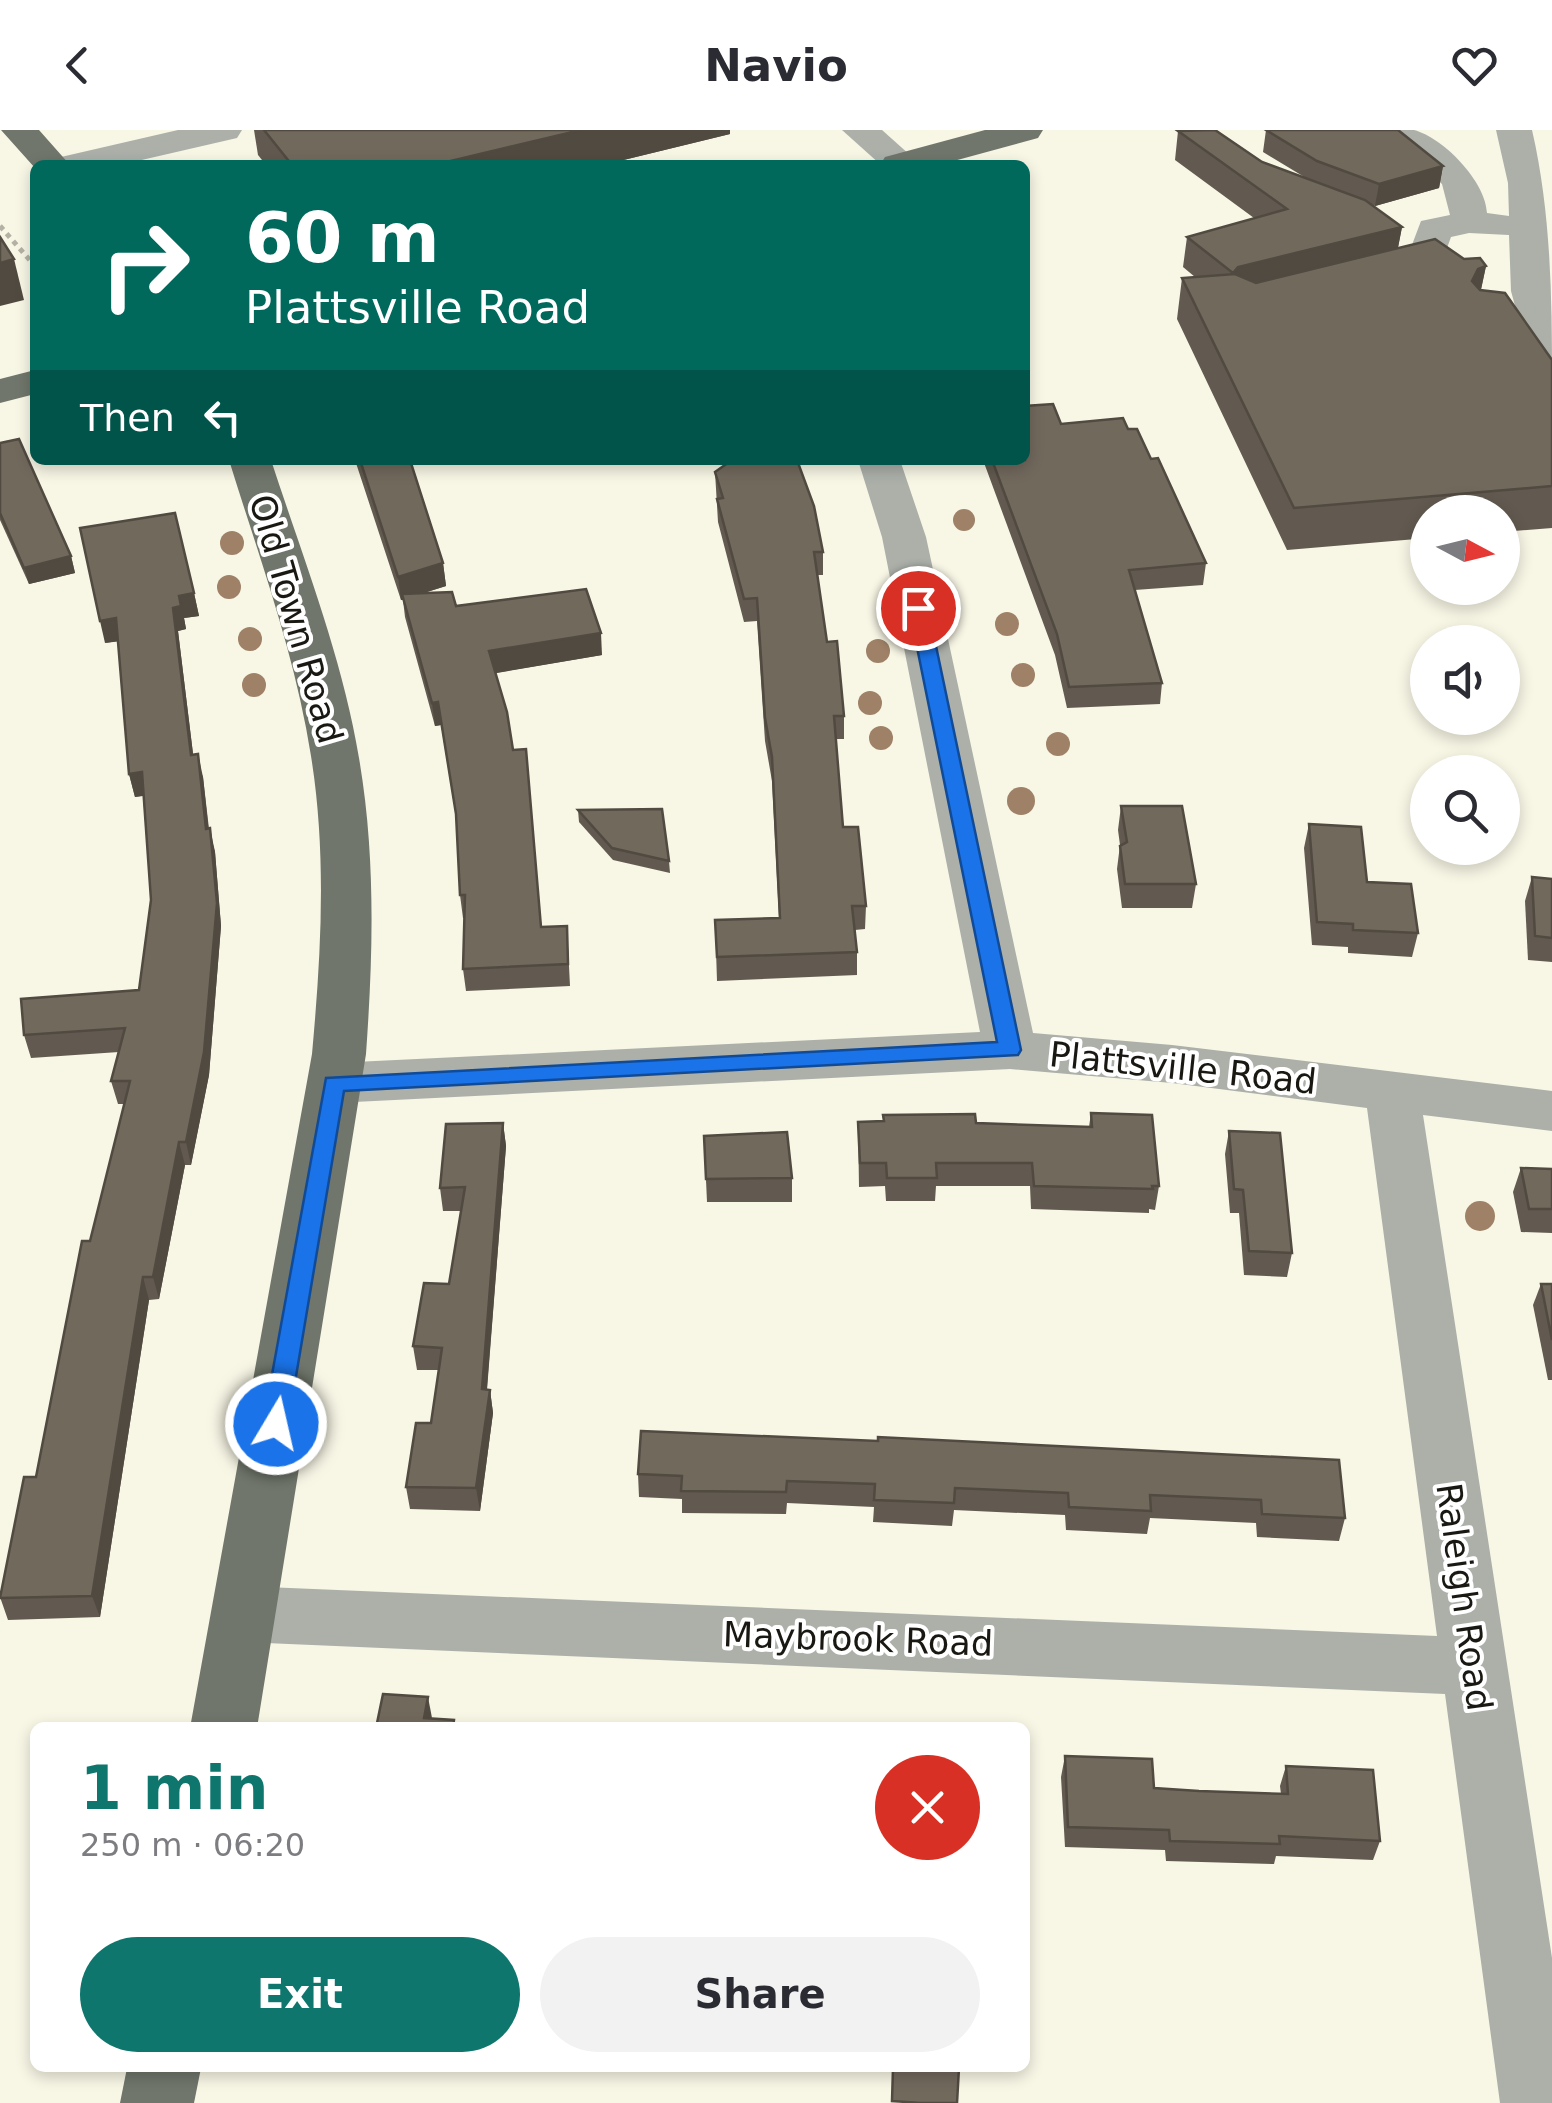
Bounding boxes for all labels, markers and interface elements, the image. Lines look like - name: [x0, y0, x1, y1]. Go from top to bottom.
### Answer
- icon: back: [50, 38, 105, 93]
- icon: heart: [1447, 38, 1502, 93]
- text: Navio: [704, 39, 848, 92]
- text: 60 m: [245, 197, 440, 279]
- icon: right: [80, 200, 210, 330]
- text: Plattsville Road: [245, 281, 590, 334]
- icon: left: [195, 390, 250, 445]
- text: Then: [80, 396, 175, 440]
- street label: Old Town Road: [241, 490, 351, 748]
- north arrow: [1410, 495, 1520, 605]
- map controls: [1410, 495, 1520, 865]
- pin: [876, 566, 961, 651]
- icon: arrive: [891, 581, 946, 636]
- button: sound: [1410, 625, 1520, 735]
- button: search: [1410, 755, 1520, 865]
- street label: Plattsville Road: [1047, 1034, 1319, 1102]
- position arrow: [224, 1372, 328, 1476]
- street label: Raleigh Road: [1428, 1481, 1500, 1713]
- street label: Maybrook Road: [722, 1614, 994, 1664]
- text: 1 min: [80, 1753, 268, 1823]
- button: close: [875, 1755, 980, 1860]
- text: 250 m · 06:20: [80, 1826, 305, 1864]
- button: Exit: [80, 1937, 520, 2052]
- button: Share: [540, 1937, 980, 2052]

